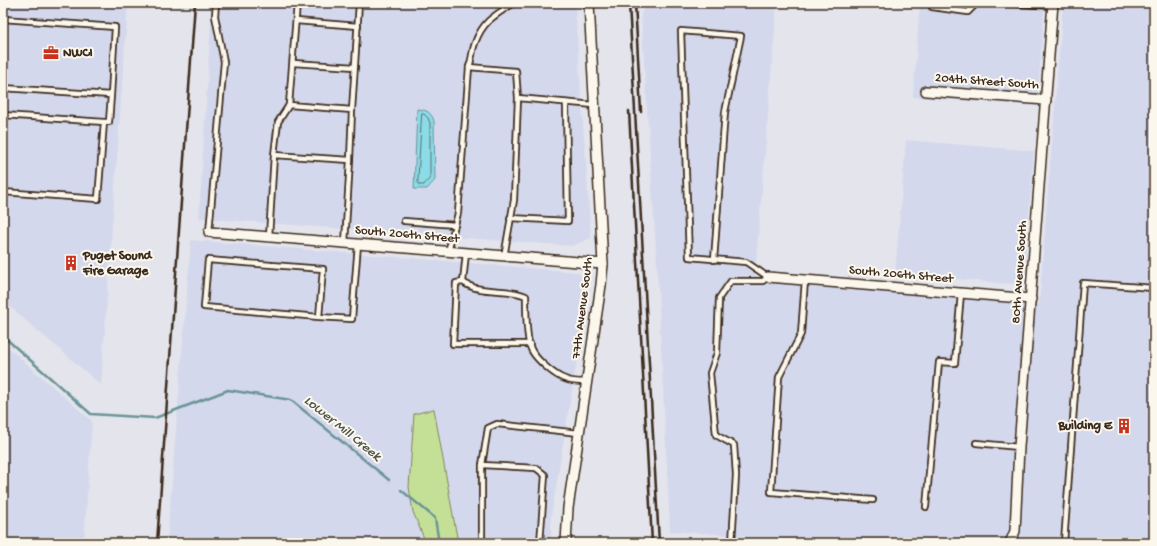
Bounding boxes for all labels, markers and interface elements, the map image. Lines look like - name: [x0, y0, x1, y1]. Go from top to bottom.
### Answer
- office icon: NWCI: [42, 44, 60, 62]
- place label: NWCI: [63, 46, 93, 61]
- street label: 204th Street South: [935, 71, 1040, 93]
- street label: 80th Avenue South: [1009, 220, 1031, 324]
- street label: South 206th Street: [354, 223, 461, 247]
- place label: Puget Sound Fire Garage: [82, 249, 153, 279]
- building icon: Puget Sound Fire Garage: [62, 254, 80, 272]
- street label: 77th Avenue South: [569, 256, 597, 361]
- street label: South 206th Street: [848, 263, 955, 287]
- water label: Lower Mill Creek: [300, 393, 385, 466]
- building icon: Building E: [1115, 417, 1133, 435]
- place label: Building E: [1057, 419, 1113, 434]

